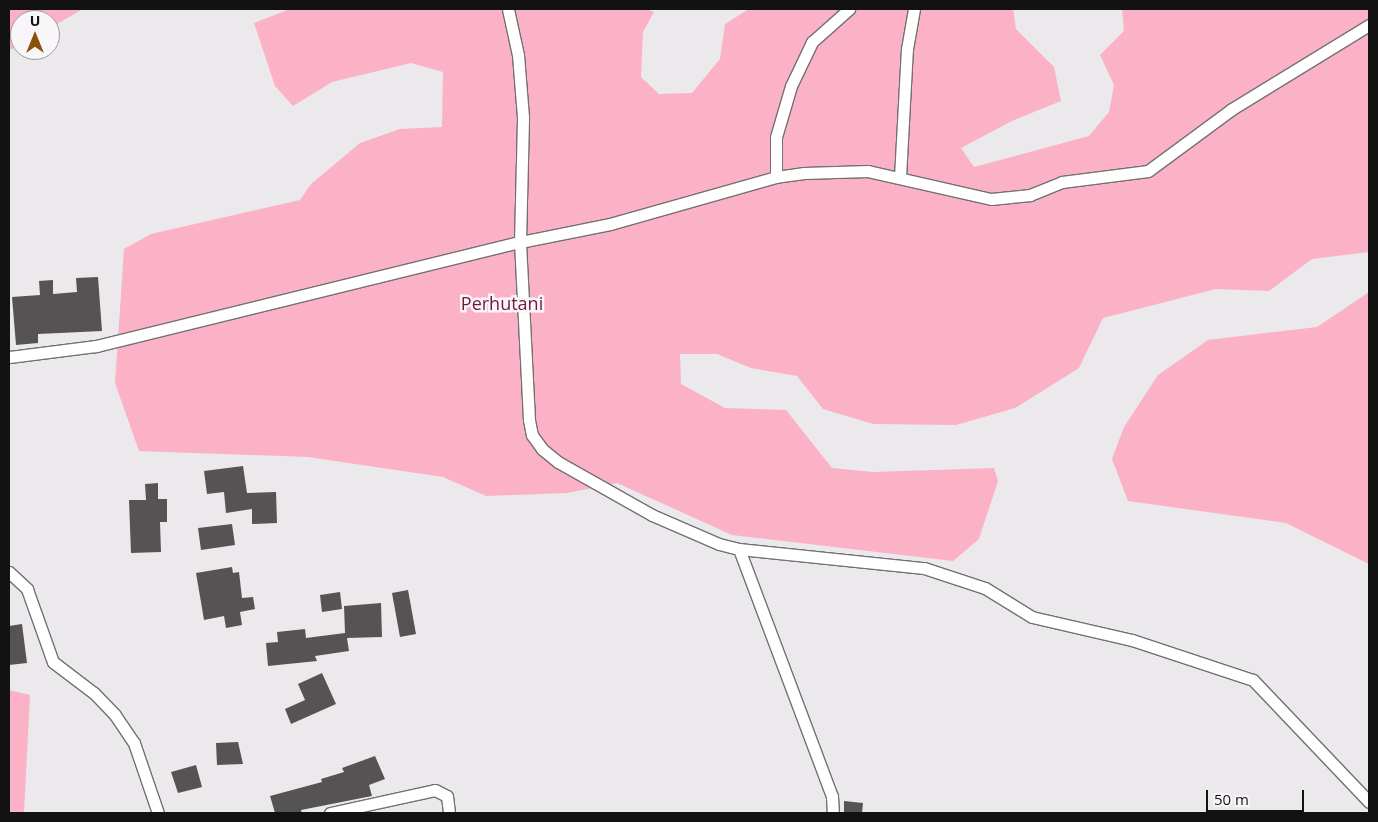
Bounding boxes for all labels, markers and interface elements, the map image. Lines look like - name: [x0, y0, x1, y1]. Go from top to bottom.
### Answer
- north arrow: [10, 10, 60, 60]
- text: U: [30, 11, 40, 30]
- park label: Perhutani: [461, 292, 543, 314]
- scale bar: [1208, 780, 1306, 812]
- text: 50 m: [1214, 789, 1249, 809]

